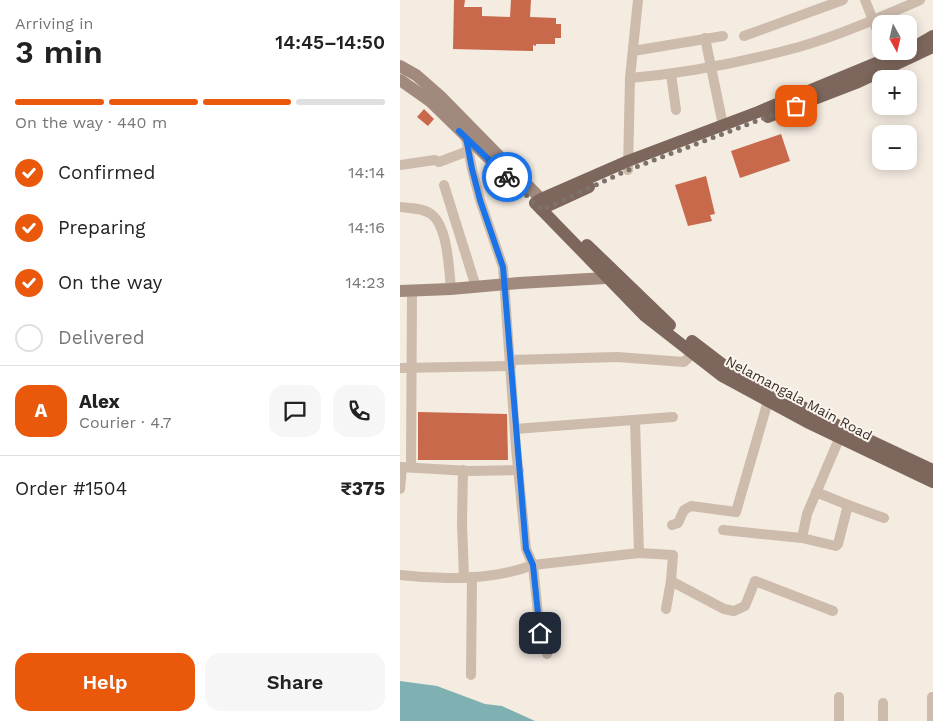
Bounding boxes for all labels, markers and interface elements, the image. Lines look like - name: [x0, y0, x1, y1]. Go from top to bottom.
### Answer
- text: Arriving in: [15, 14, 93, 33]
- north arrow: [872, 15, 918, 60]
- map controls: [872, 15, 917, 170]
- text: 14:45–14:50: [275, 31, 385, 54]
- text: 3 min: [15, 33, 103, 71]
- button: +: [872, 70, 917, 115]
- pin: [775, 85, 817, 127]
- icon: bag: [782, 92, 810, 120]
- text: On the way · 440 m: [15, 113, 167, 132]
- button: −: [872, 125, 917, 170]
- courier: [482, 152, 532, 202]
- icon: check: [15, 159, 43, 187]
- text: Confirmed: [58, 161, 155, 184]
- text: 14:14: [348, 163, 385, 182]
- icon: bike: [493, 163, 521, 191]
- icon: check: [15, 214, 43, 242]
- text: Preparing: [58, 216, 145, 239]
- text: 14:16: [348, 218, 385, 237]
- icon: check: [15, 269, 43, 297]
- text: On the way: [58, 271, 162, 294]
- text: 14:23: [346, 273, 385, 292]
- text: Delivered: [58, 326, 145, 349]
- street label: Nelamangala Main Road: [723, 353, 875, 443]
- button: chat: [269, 385, 321, 437]
- button: phone: [333, 385, 385, 437]
- text: Alex: [79, 390, 120, 413]
- text: A: [35, 399, 47, 422]
- text: Courier · 4.7: [79, 413, 172, 432]
- text: Order #1504: [15, 477, 127, 500]
- text: ₹375: [340, 477, 385, 500]
- pin: [519, 612, 561, 654]
- icon: home: [526, 619, 554, 647]
- button: Help: [15, 653, 195, 711]
- button: Share: [205, 653, 385, 711]

